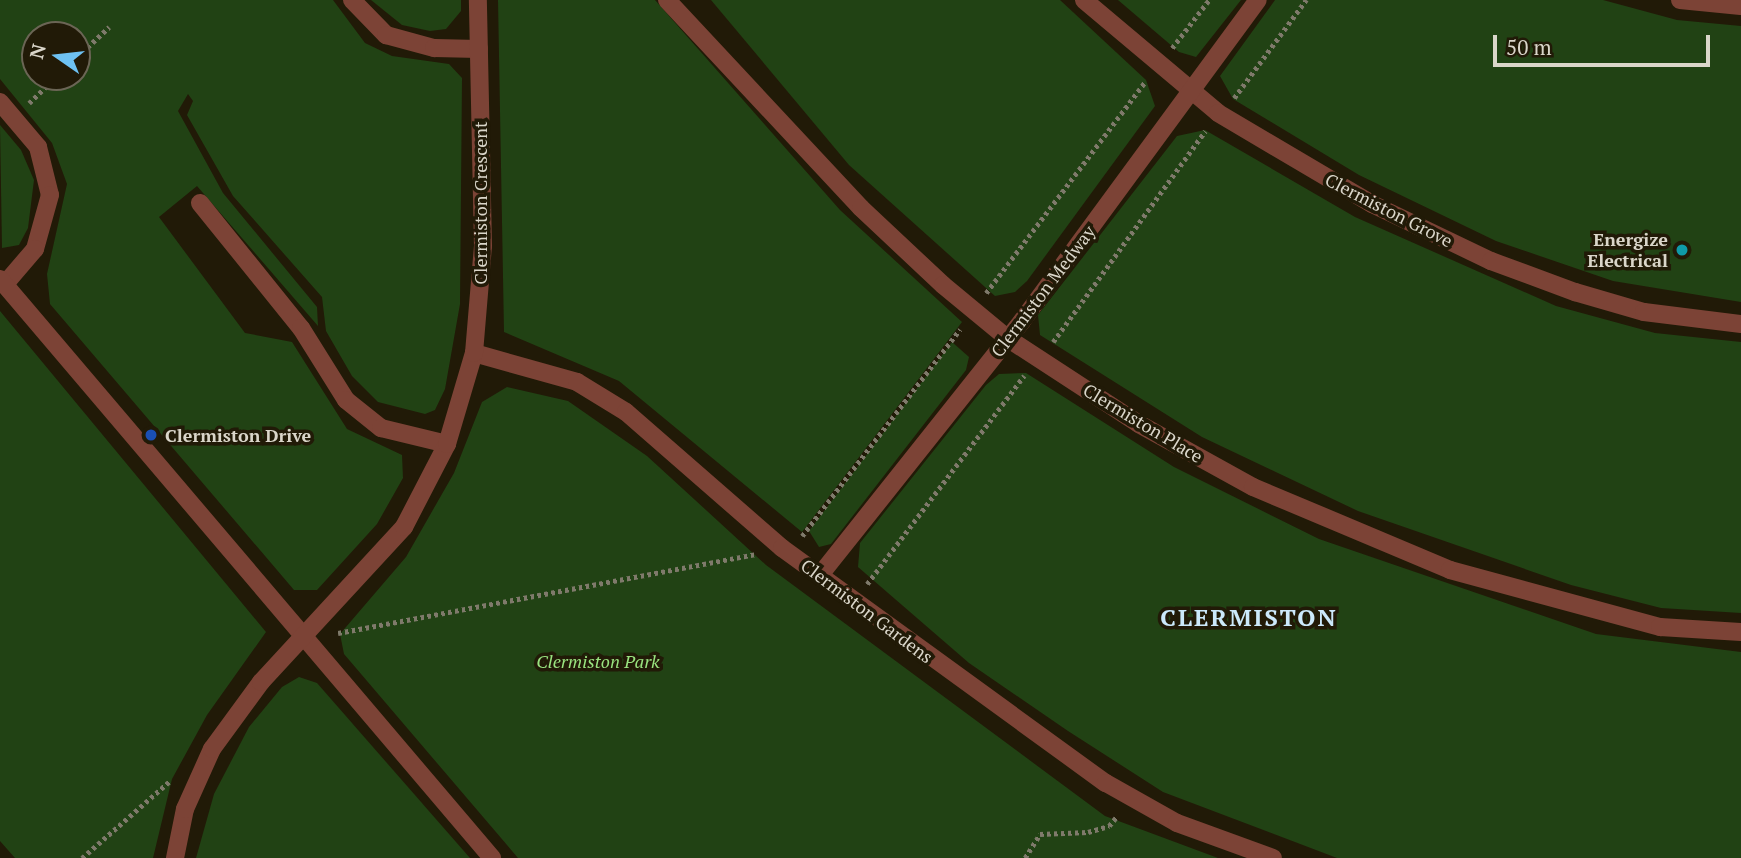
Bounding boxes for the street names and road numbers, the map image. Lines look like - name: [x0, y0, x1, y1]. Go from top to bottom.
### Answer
- street label: Clermiston Crescent: [469, 121, 491, 285]
- street label: Clermiston Grove: [1322, 169, 1456, 251]
- street label: Clermiston Medway: [986, 221, 1100, 361]
- street label: Clermiston Place: [1079, 379, 1207, 467]
- street label: Clermiston Gardens: [797, 554, 937, 668]

